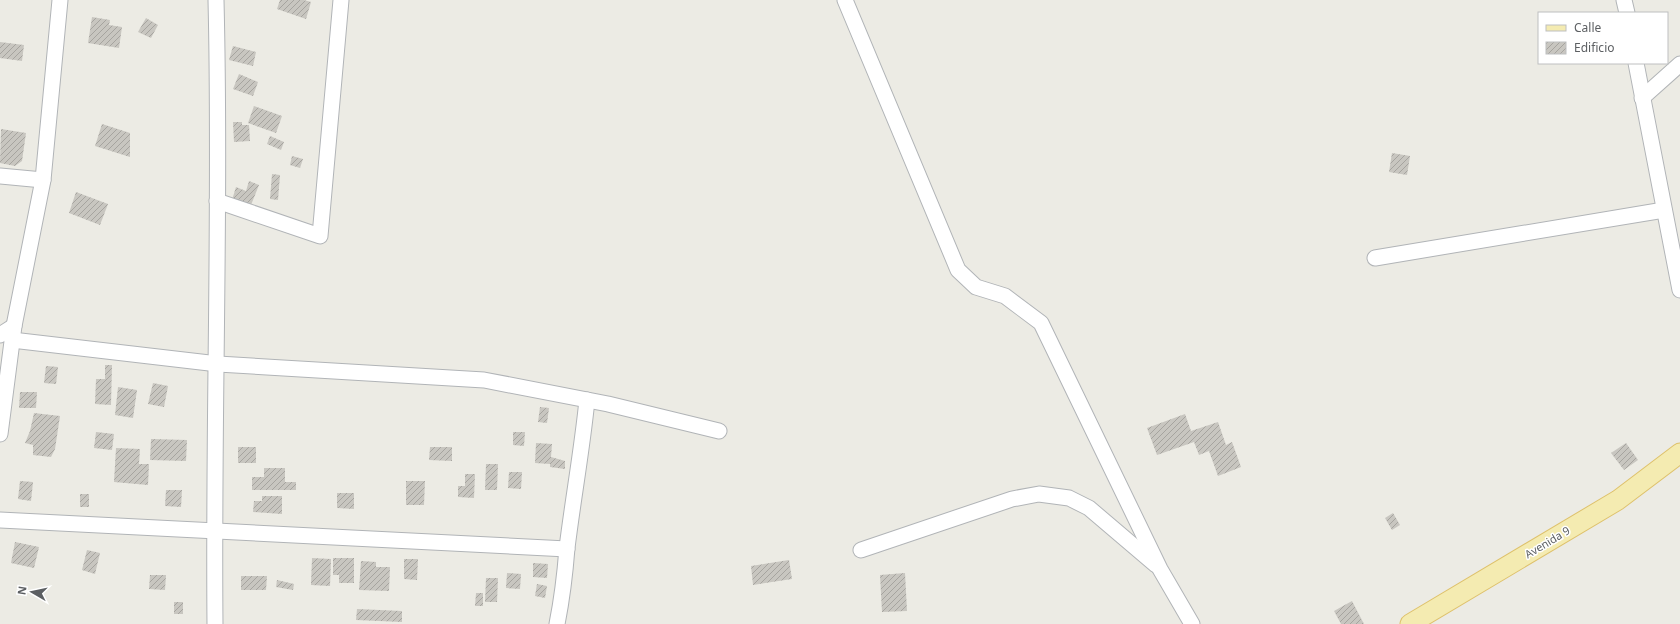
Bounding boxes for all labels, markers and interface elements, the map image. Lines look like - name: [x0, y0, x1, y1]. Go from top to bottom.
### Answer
- legend: [1538, 12, 1668, 64]
- text: Calle: [1574, 19, 1602, 36]
- text: Edificio: [1574, 39, 1615, 56]
- street label: Avenida 9: [1521, 523, 1573, 561]
- north arrow: [12, 572, 52, 612]
- text: N: [14, 585, 30, 596]

